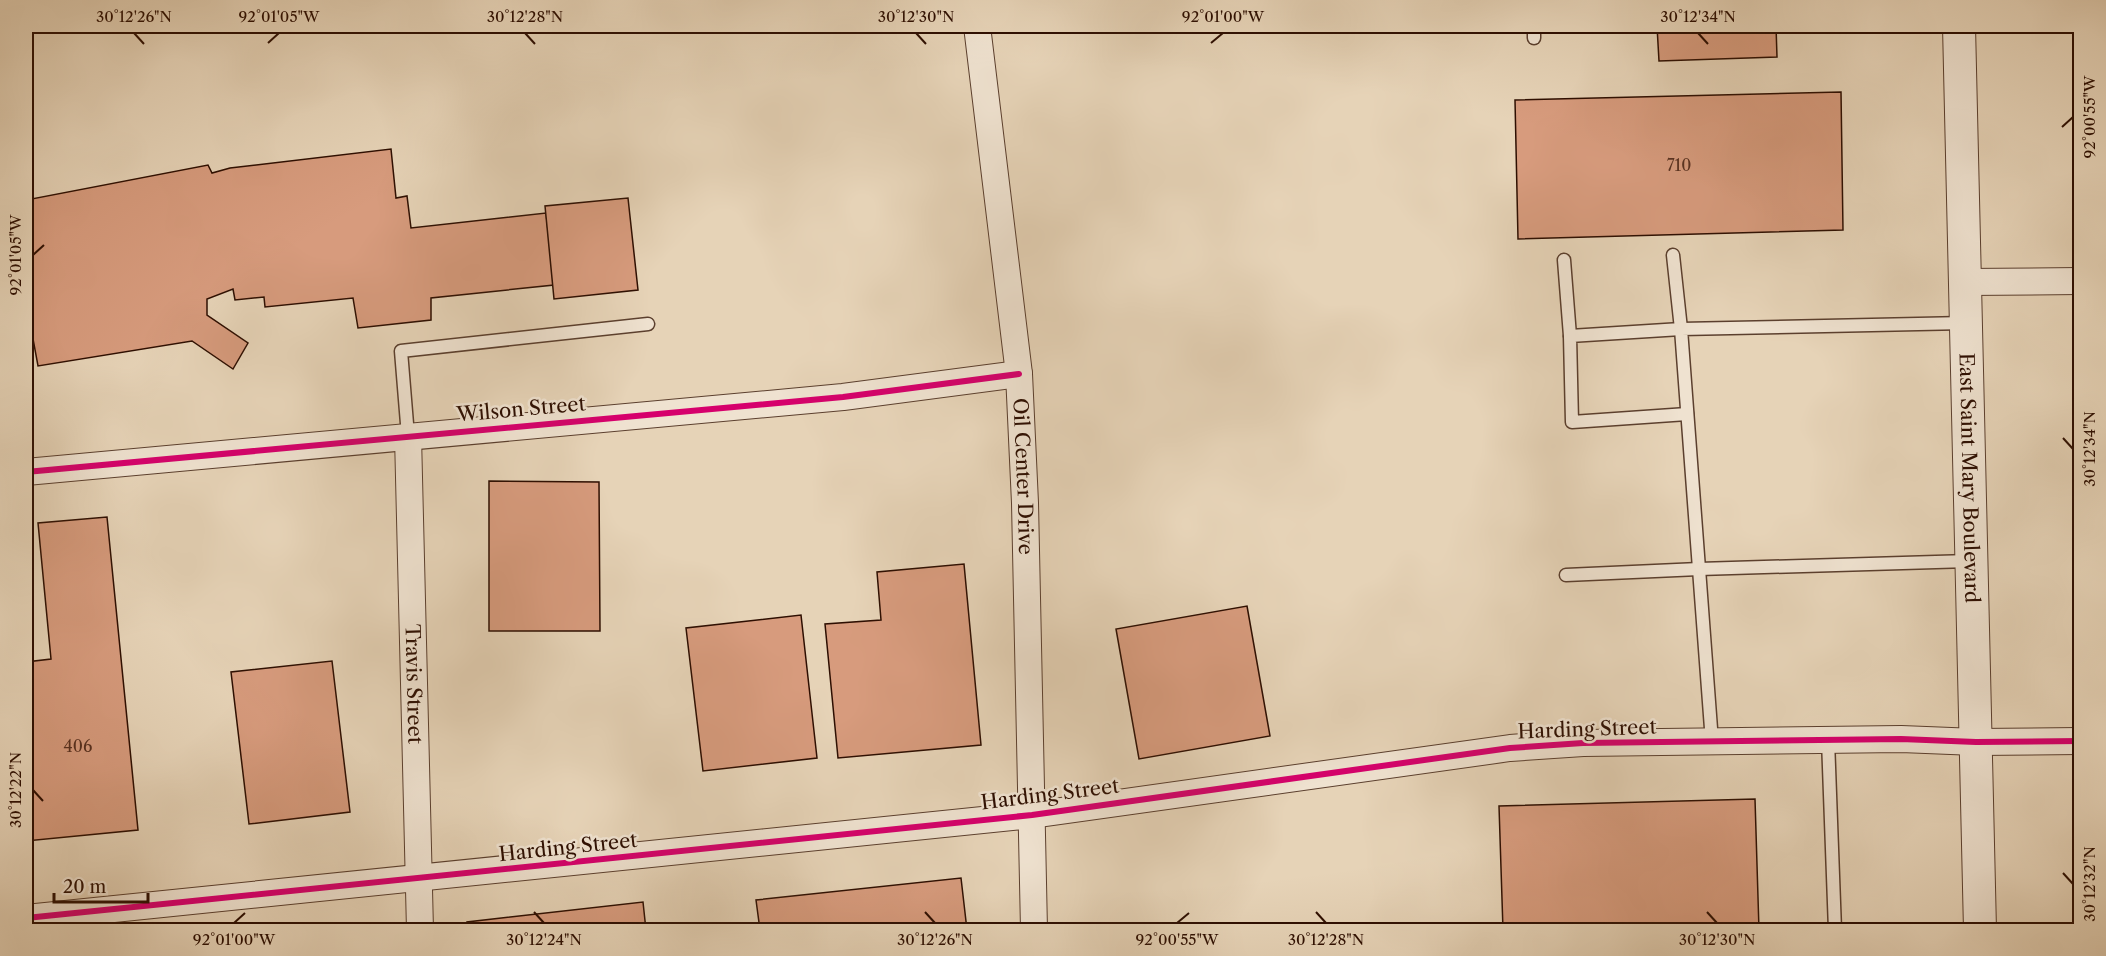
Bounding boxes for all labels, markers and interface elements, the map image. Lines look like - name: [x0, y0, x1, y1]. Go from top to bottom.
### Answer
- text: 30°12'26"N: [96, 7, 172, 26]
- text: 92°01'05"W: [239, 7, 320, 26]
- text: 30°12'28"N: [487, 7, 563, 26]
- text: 30°12'30"N: [878, 7, 954, 26]
- text: 92°01'00"W: [1182, 7, 1265, 26]
- text: 30°12'34"N: [1660, 7, 1736, 26]
- text: 92°00'55"W: [2080, 75, 2099, 158]
- house number: 710: [1667, 155, 1691, 175]
- text: 92°01'05"W: [6, 214, 25, 295]
- street label: East Saint Mary Boulevard: [1955, 352, 1984, 603]
- street label: Wilson Street: [454, 391, 587, 427]
- street label: Oil Center Drive: [1008, 397, 1038, 555]
- text: 30°12'34"N: [2080, 411, 2099, 487]
- street label: Travis Street: [401, 624, 427, 744]
- street label: Harding Street: [1517, 715, 1657, 743]
- house number: 406: [64, 736, 92, 756]
- text: 30°12'22"N: [6, 752, 25, 828]
- street label: Harding Street: [980, 774, 1120, 814]
- street label: Harding Street: [498, 828, 638, 866]
- text: 30°12'32"N: [2080, 846, 2099, 922]
- scale bar: [54, 866, 148, 904]
- text: 20 m: [63, 876, 107, 898]
- text: 92°01'00"W: [193, 930, 276, 949]
- text: 30°12'24"N: [506, 930, 582, 949]
- text: 30°12'26"N: [897, 930, 973, 949]
- text: 92°00'55"W: [1136, 930, 1219, 949]
- text: 30°12'28"N: [1288, 930, 1364, 949]
- text: 30°12'30"N: [1679, 930, 1755, 949]

